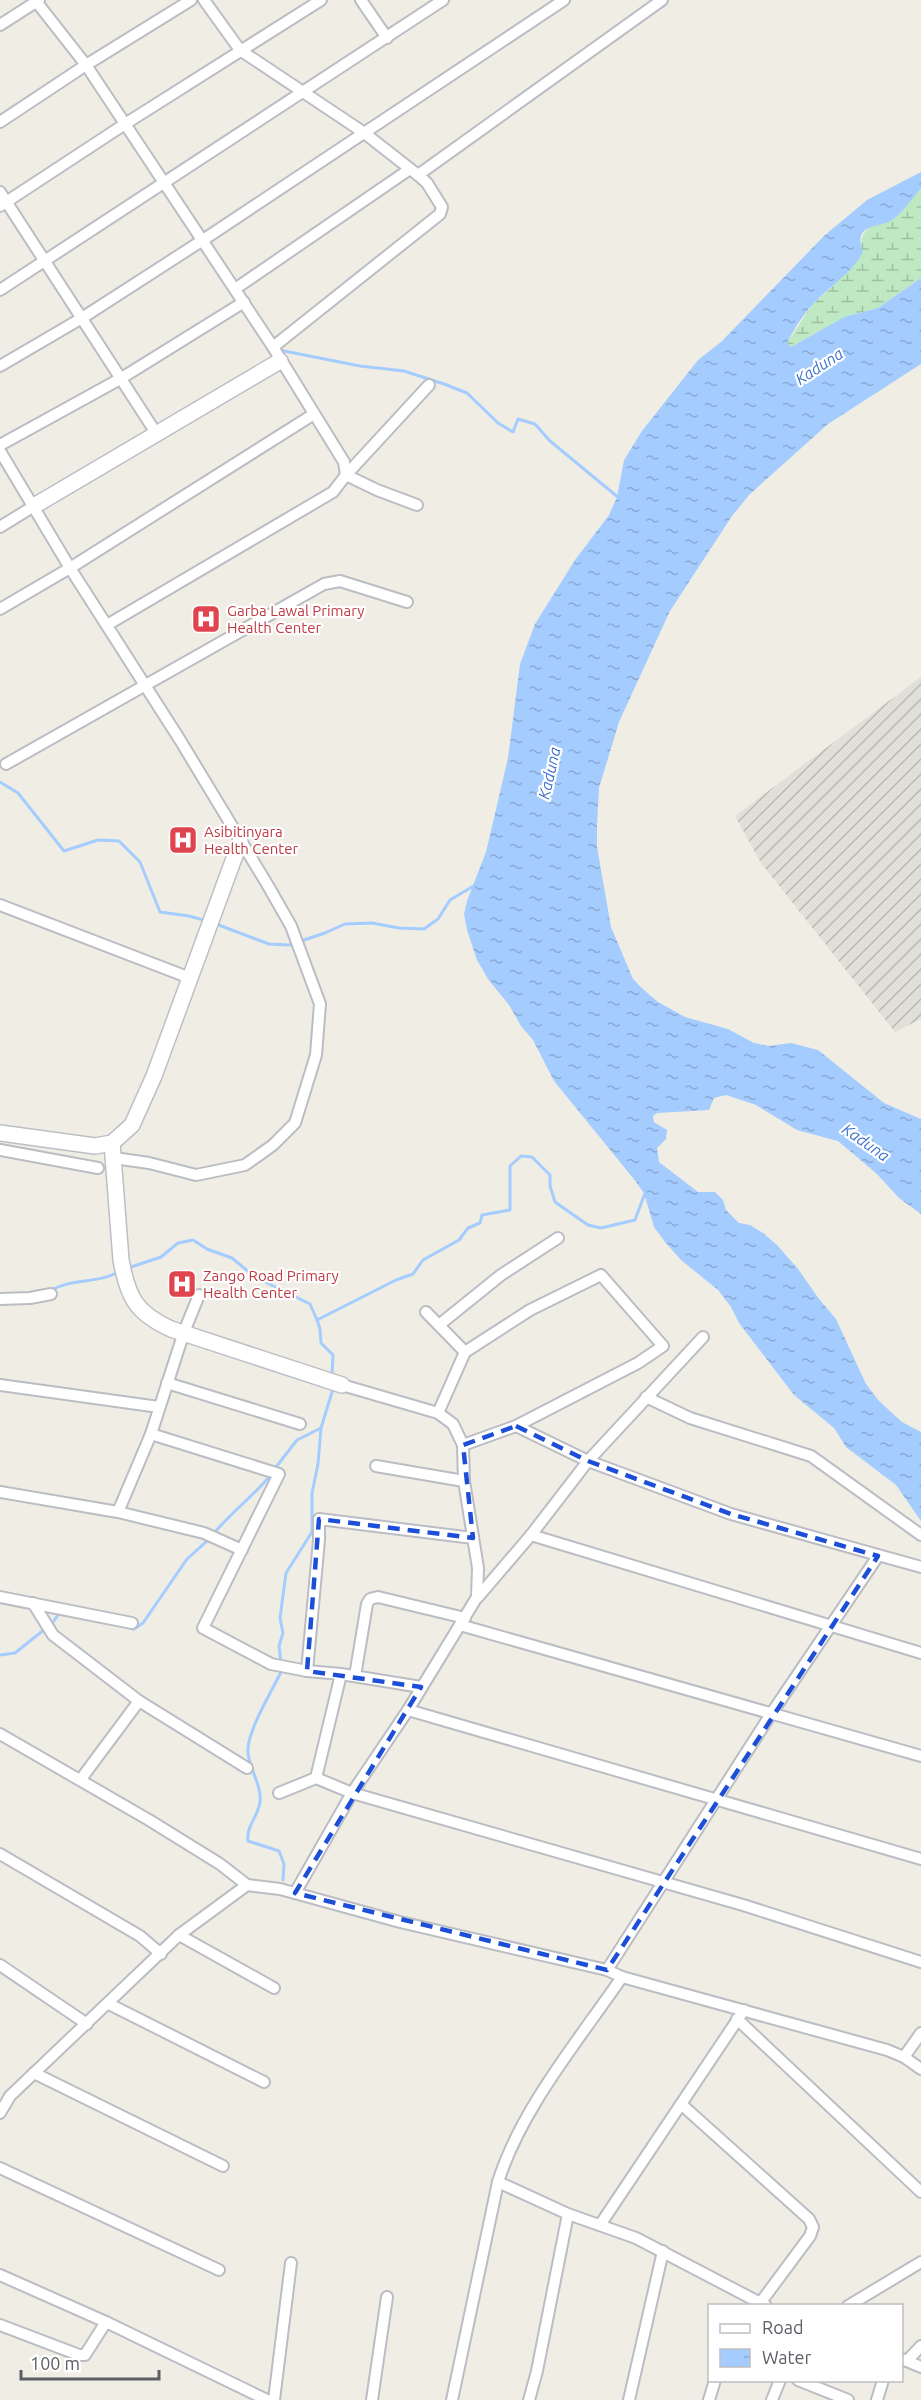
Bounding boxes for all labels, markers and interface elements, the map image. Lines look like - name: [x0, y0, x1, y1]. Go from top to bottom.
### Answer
- water label: Kaduna: [792, 344, 846, 388]
- place label: Garba Lawal Primary Health Center: [227, 602, 365, 636]
- hospital icon: Garba Lawal Primary Health Center: [190, 603, 222, 635]
- water label: Kaduna: [534, 745, 564, 801]
- place label: Asibitinyara Health Center: [204, 823, 298, 857]
- hospital icon: Asibitinyara Health Center: [167, 824, 199, 856]
- water label: Kaduna: [839, 1119, 893, 1165]
- place label: Zango Road Primary Health Center: [203, 1267, 339, 1301]
- hospital icon: Zango Road Primary Health Center: [166, 1268, 198, 1300]
- legend: [708, 2304, 903, 2382]
- text: Road: [762, 2317, 804, 2337]
- scale bar: [21, 2343, 159, 2381]
- text: Water: [762, 2347, 812, 2367]
- text: 100 m: [30, 2353, 80, 2373]

